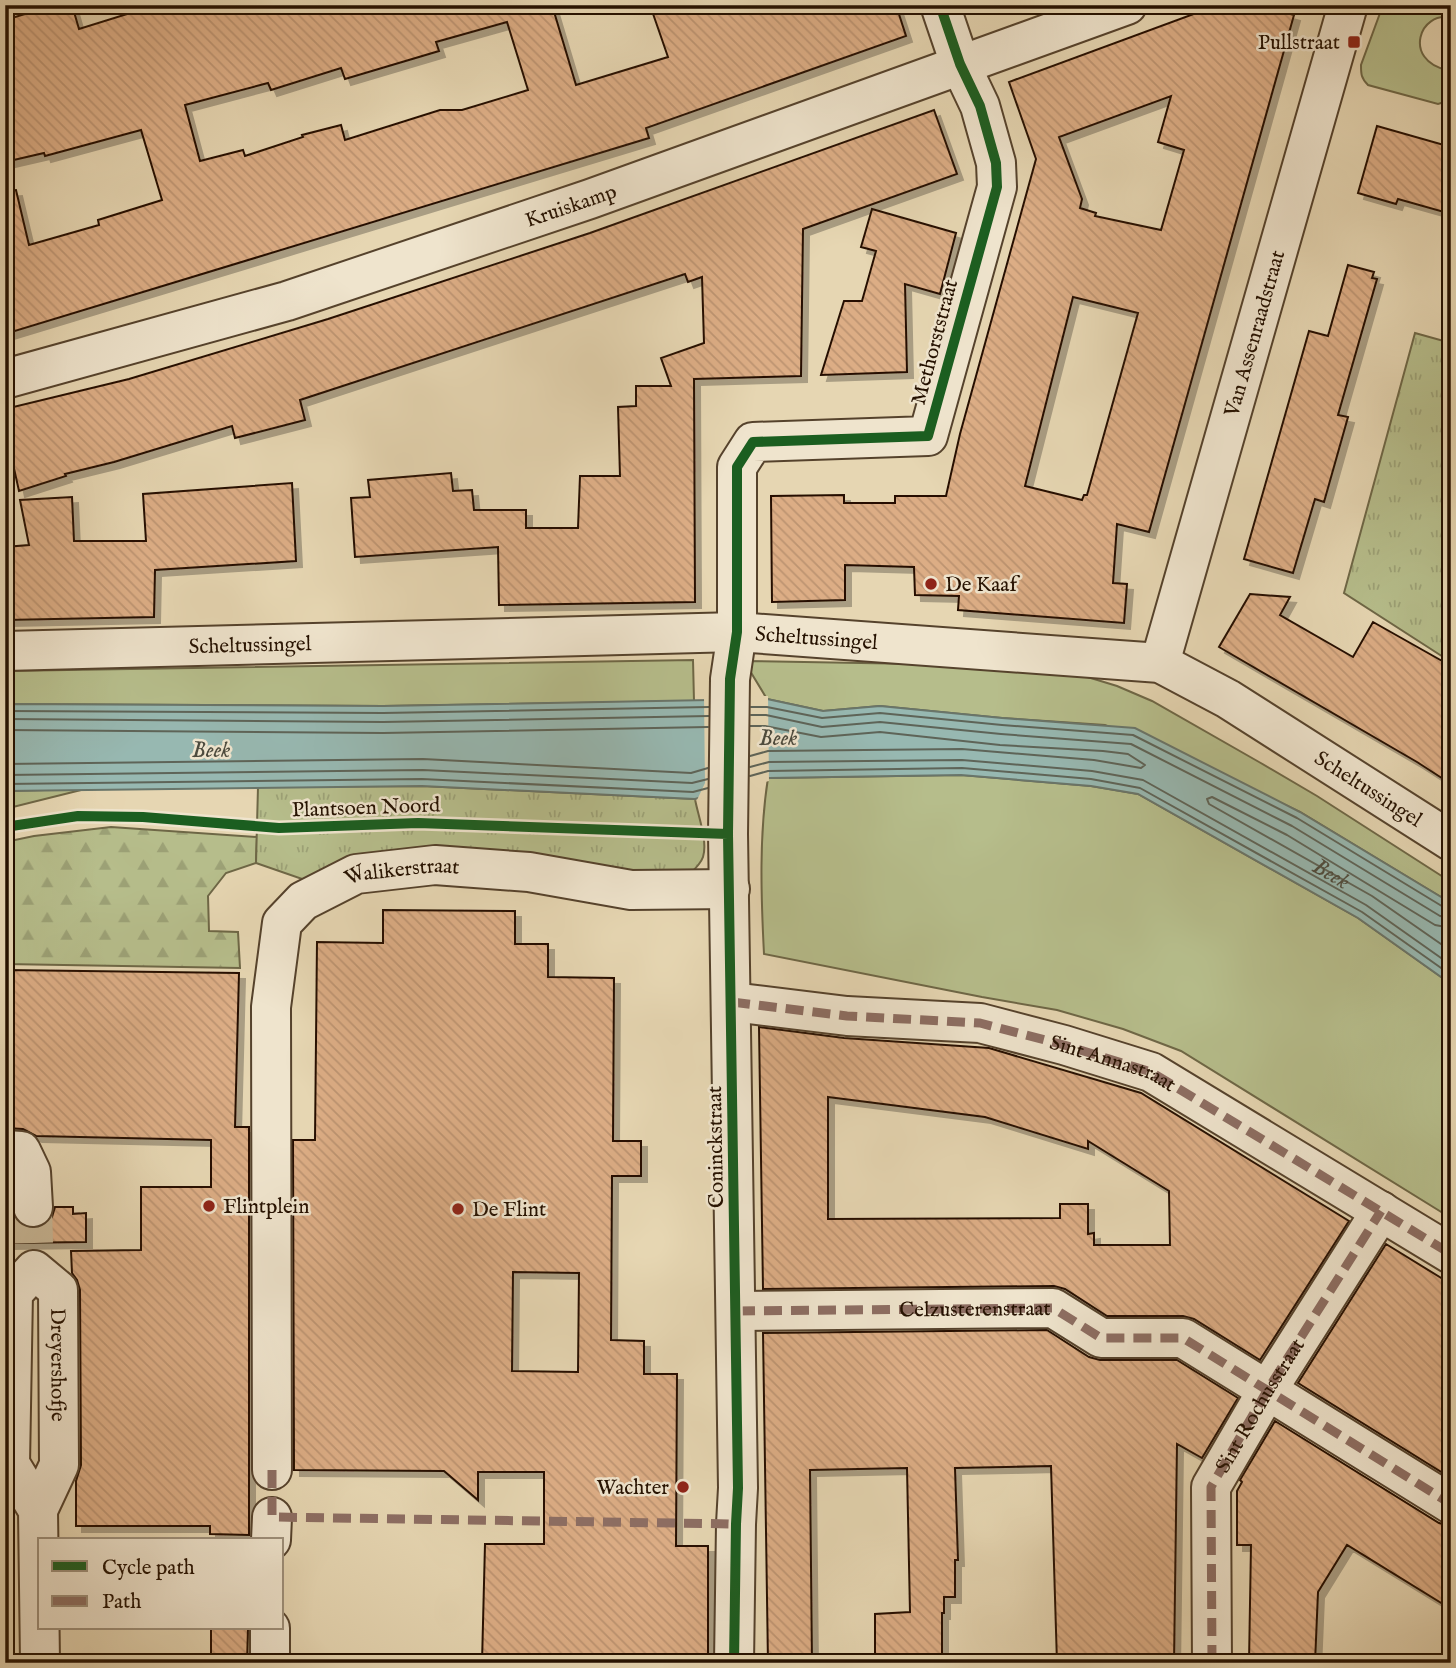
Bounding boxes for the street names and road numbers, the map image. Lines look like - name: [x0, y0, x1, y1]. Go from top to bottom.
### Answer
- street label: Kruiskamp: [522, 179, 621, 235]
- street label: Van Assenraadstraat: [1219, 247, 1292, 421]
- street label: Methorststraat: [906, 277, 965, 408]
- street label: Scheltussingel: [754, 621, 879, 657]
- street label: Scheltussingel: [188, 631, 312, 661]
- street label: Scheltussingel: [1309, 745, 1427, 834]
- street label: Plantsoen Noord: [291, 792, 442, 825]
- street label: Walikerstraat: [340, 853, 460, 892]
- street label: Sint Annastraat: [1046, 1030, 1181, 1099]
- street label: Coninckstraat: [702, 1086, 731, 1208]
- street label: Celzusterenstraat: [899, 1296, 1051, 1324]
- street label: Dreyershofje: [43, 1308, 71, 1422]
- street label: Sint Rochusstraat: [1210, 1334, 1312, 1478]

